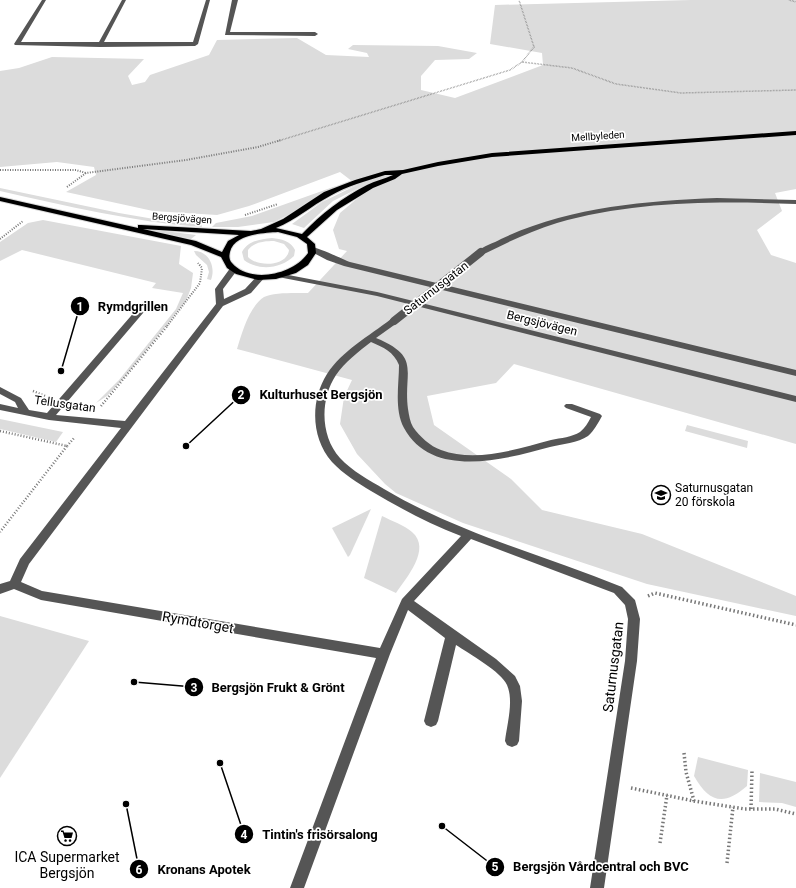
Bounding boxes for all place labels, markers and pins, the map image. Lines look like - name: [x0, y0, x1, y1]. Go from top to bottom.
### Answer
- callout: Rymdgrillen: [70, 294, 177, 319]
- callout: Kulturhuset Bergsjön: [231, 382, 390, 407]
- place label: Saturnusgatan 20 förskola: [675, 481, 753, 509]
- school or university icon: Saturnusgatan 20 förskola: [650, 484, 672, 506]
- callout: Bergsjön Frukt & Grönt: [184, 675, 353, 700]
- callout: Tintin's frisörsalong: [234, 822, 385, 847]
- supermarket icon: ICA Supermarket Bergsjön: [56, 825, 78, 847]
- place label: ICA Supermarket Bergsjön: [14, 849, 120, 881]
- callout: Bergsjön Vårdcentral och BVC: [485, 854, 697, 879]
- callout: Kronans Apotek: [129, 857, 259, 882]

